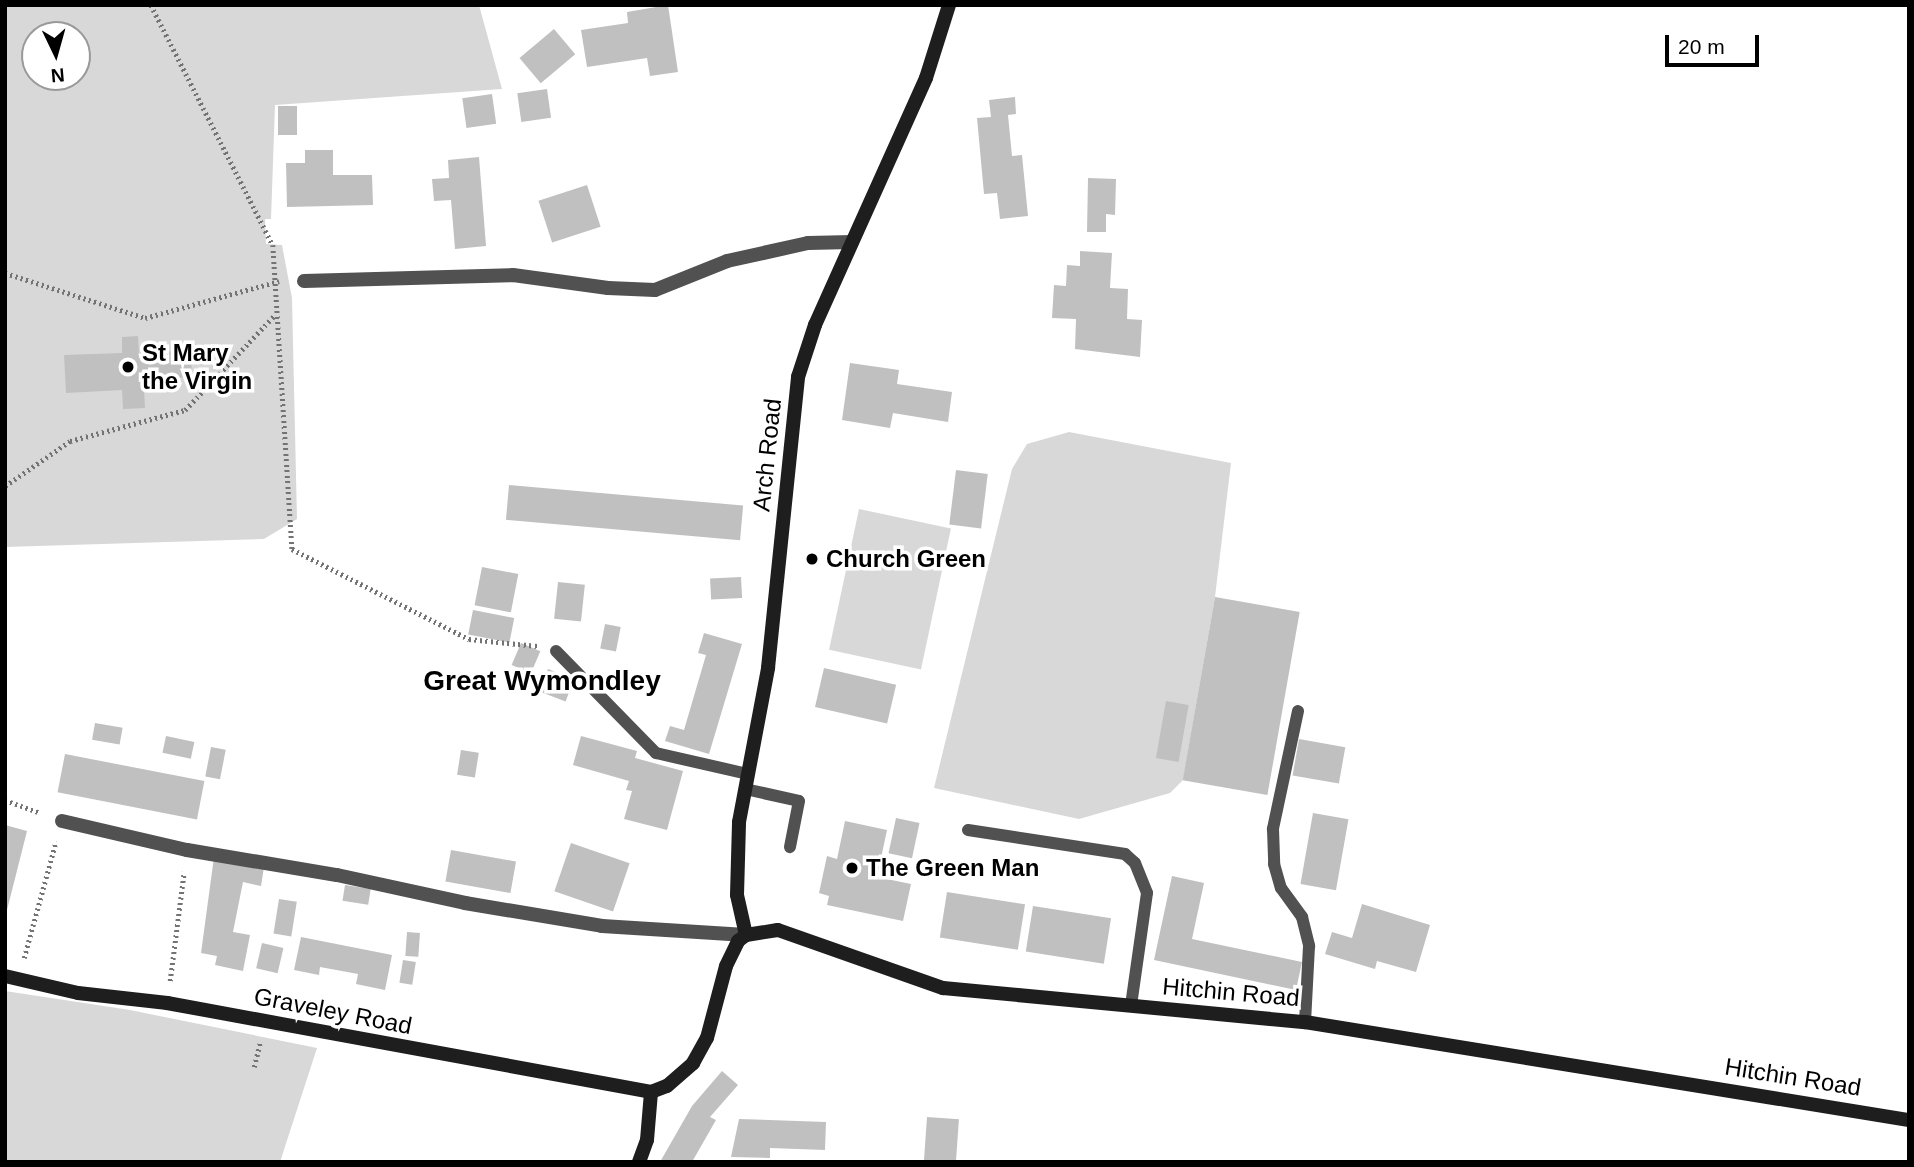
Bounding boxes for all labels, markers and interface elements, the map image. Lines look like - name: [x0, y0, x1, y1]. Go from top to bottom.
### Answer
- north arrow: [21, 21, 91, 91]
- scale bar: [1669, 21, 1764, 65]
- text: 20 m: [1678, 35, 1725, 58]
- text: N: [50, 64, 65, 86]
- place label: St Mary the Virgin: [142, 339, 252, 395]
- marker: St Mary the Virgin: [120, 359, 136, 375]
- street label: Arch Road: [747, 397, 787, 513]
- place label: Church Green: [826, 545, 986, 573]
- marker: Church Green: [804, 551, 820, 567]
- district label: Great Wymondley: [423, 664, 661, 698]
- place label: The Green Man: [866, 854, 1039, 882]
- marker: The Green Man: [844, 860, 860, 876]
- street label: Hitchin Road: [1161, 972, 1301, 1012]
- street label: Graveley Road: [252, 982, 414, 1040]
- street label: Hitchin Road: [1723, 1052, 1863, 1102]

